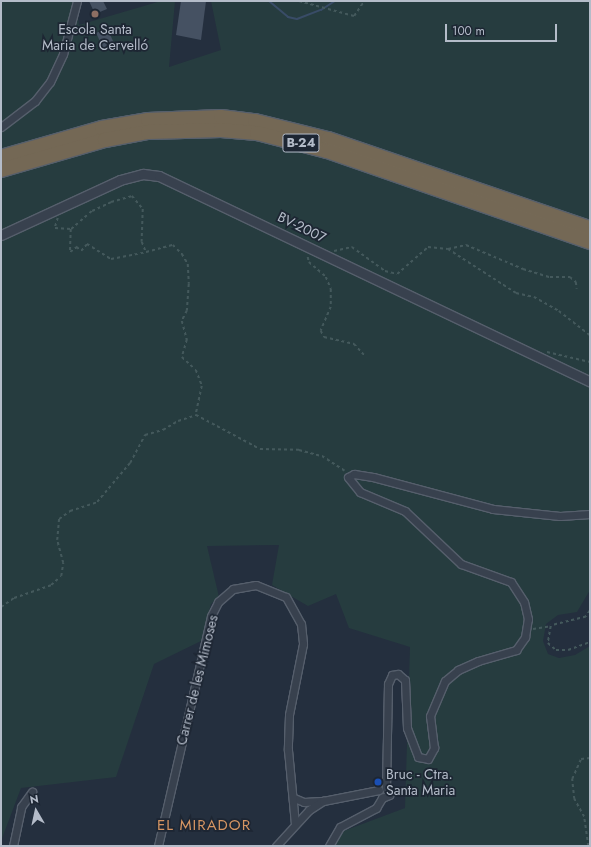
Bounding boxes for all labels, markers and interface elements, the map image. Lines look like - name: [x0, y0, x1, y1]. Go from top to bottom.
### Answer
- marker: Escola Santa Maria de Cervelló: [90, 9, 100, 19]
- scale bar: [447, 16, 559, 42]
- place label: Escola Santa Maria de Cervelló: [42, 21, 148, 54]
- text: 100 m: [452, 22, 485, 40]
- road number: B-24: [282, 132, 320, 154]
- street label: BV-2007: [275, 208, 329, 246]
- street label: Carrer de les Mimoses: [173, 613, 221, 747]
- place label: Bruc - Ctra. Santa Maria: [386, 766, 455, 798]
- marker: Bruc - Ctra. Santa Maria: [373, 777, 383, 787]
- north arrow: [16, 791, 56, 831]
- text: N: [29, 791, 40, 808]
- district label: EL MIRADOR: [157, 817, 251, 835]

